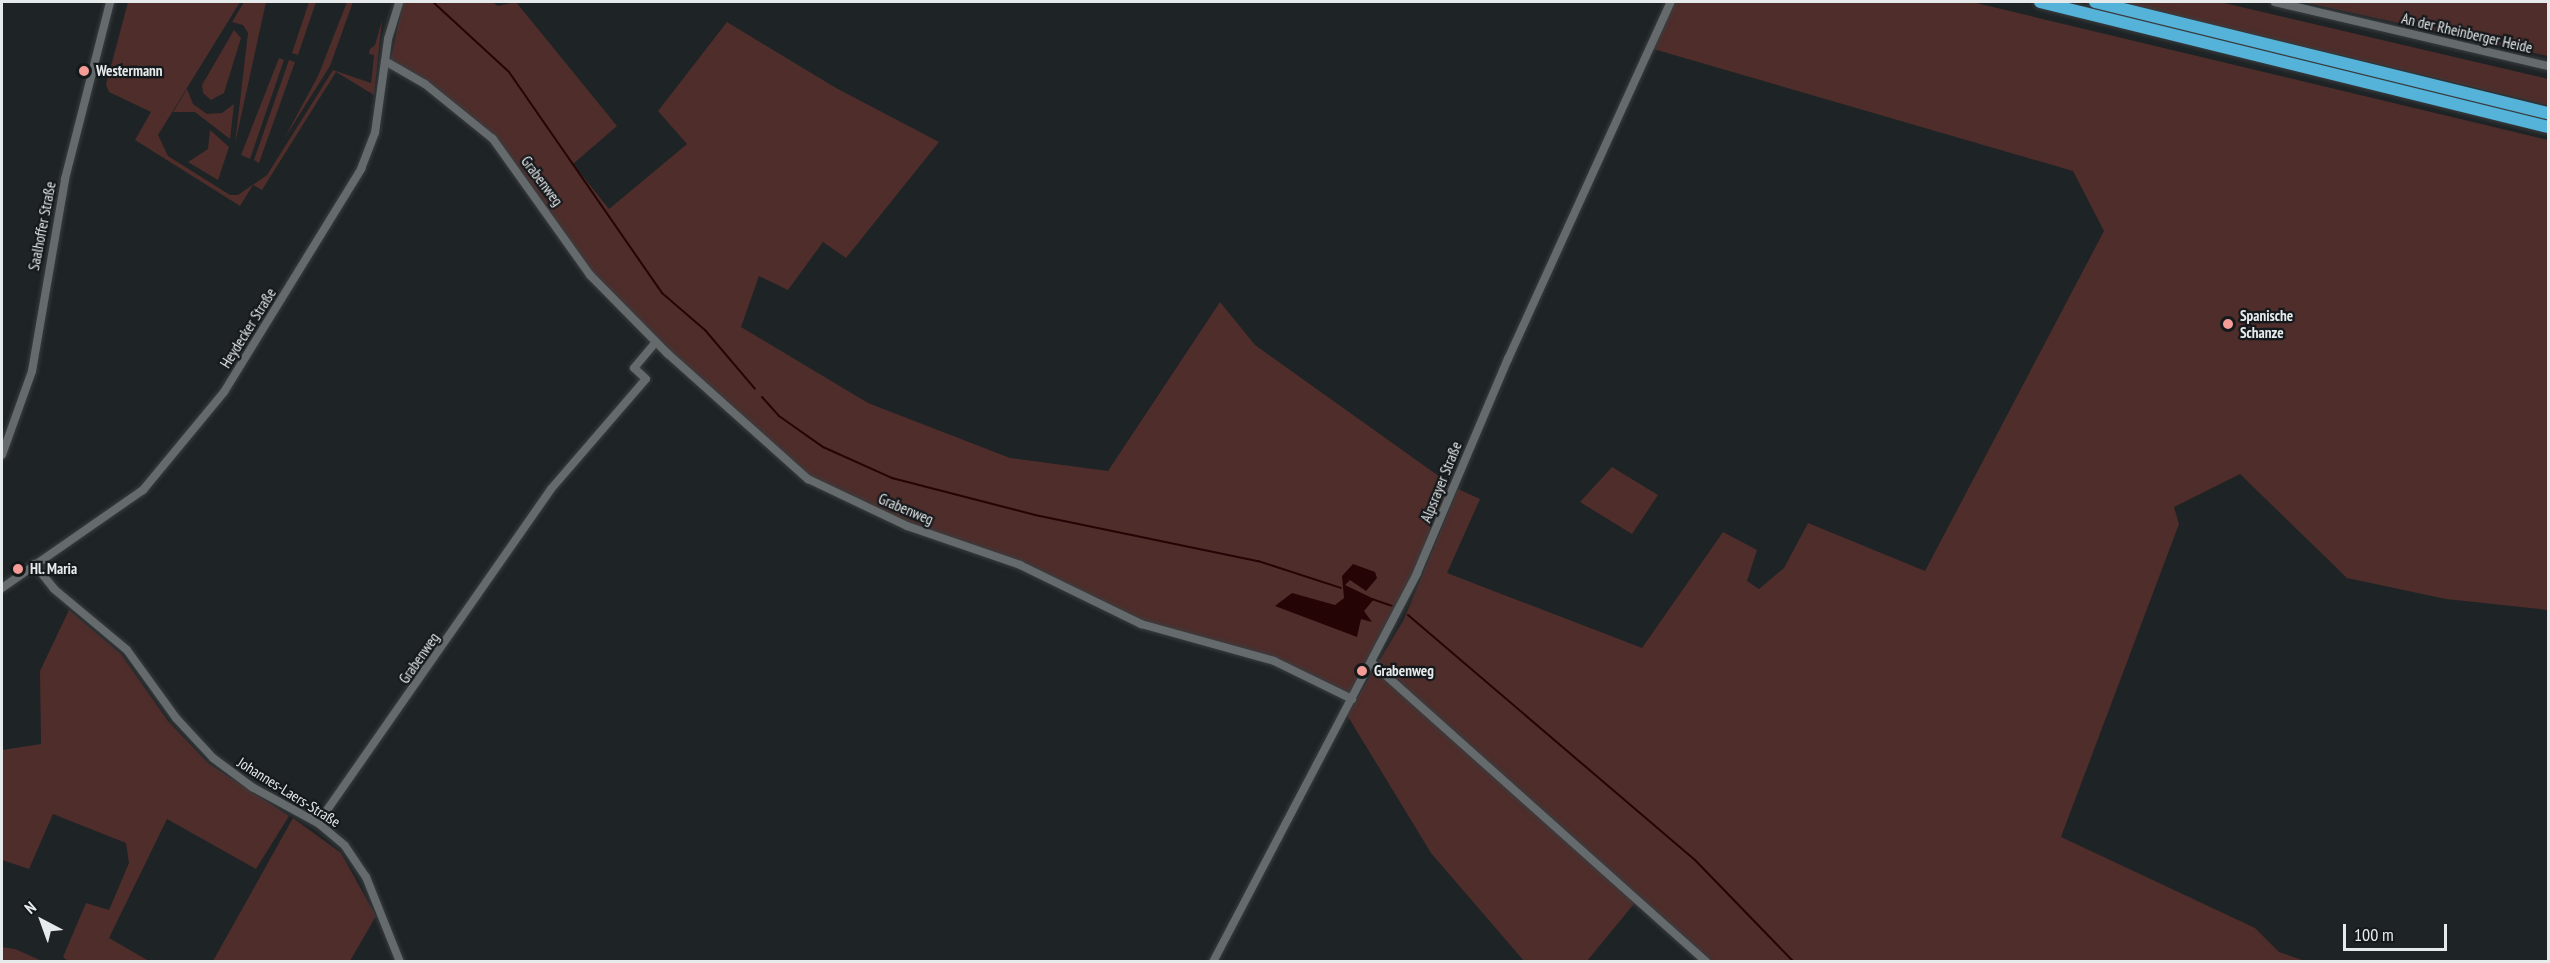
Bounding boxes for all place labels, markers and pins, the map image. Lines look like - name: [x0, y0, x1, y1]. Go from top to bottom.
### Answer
- place label: Westermann: [96, 62, 163, 80]
- marker: Westermann: [77, 64, 91, 78]
- place label: Spanische Schanze: [2240, 306, 2293, 341]
- marker: Spanische Schanze: [2221, 317, 2235, 331]
- place label: Hl. Maria: [30, 560, 78, 578]
- marker: Hl. Maria: [11, 562, 25, 576]
- place label: Grabenweg: [1374, 662, 1434, 680]
- marker: Grabenweg: [1355, 664, 1369, 678]

